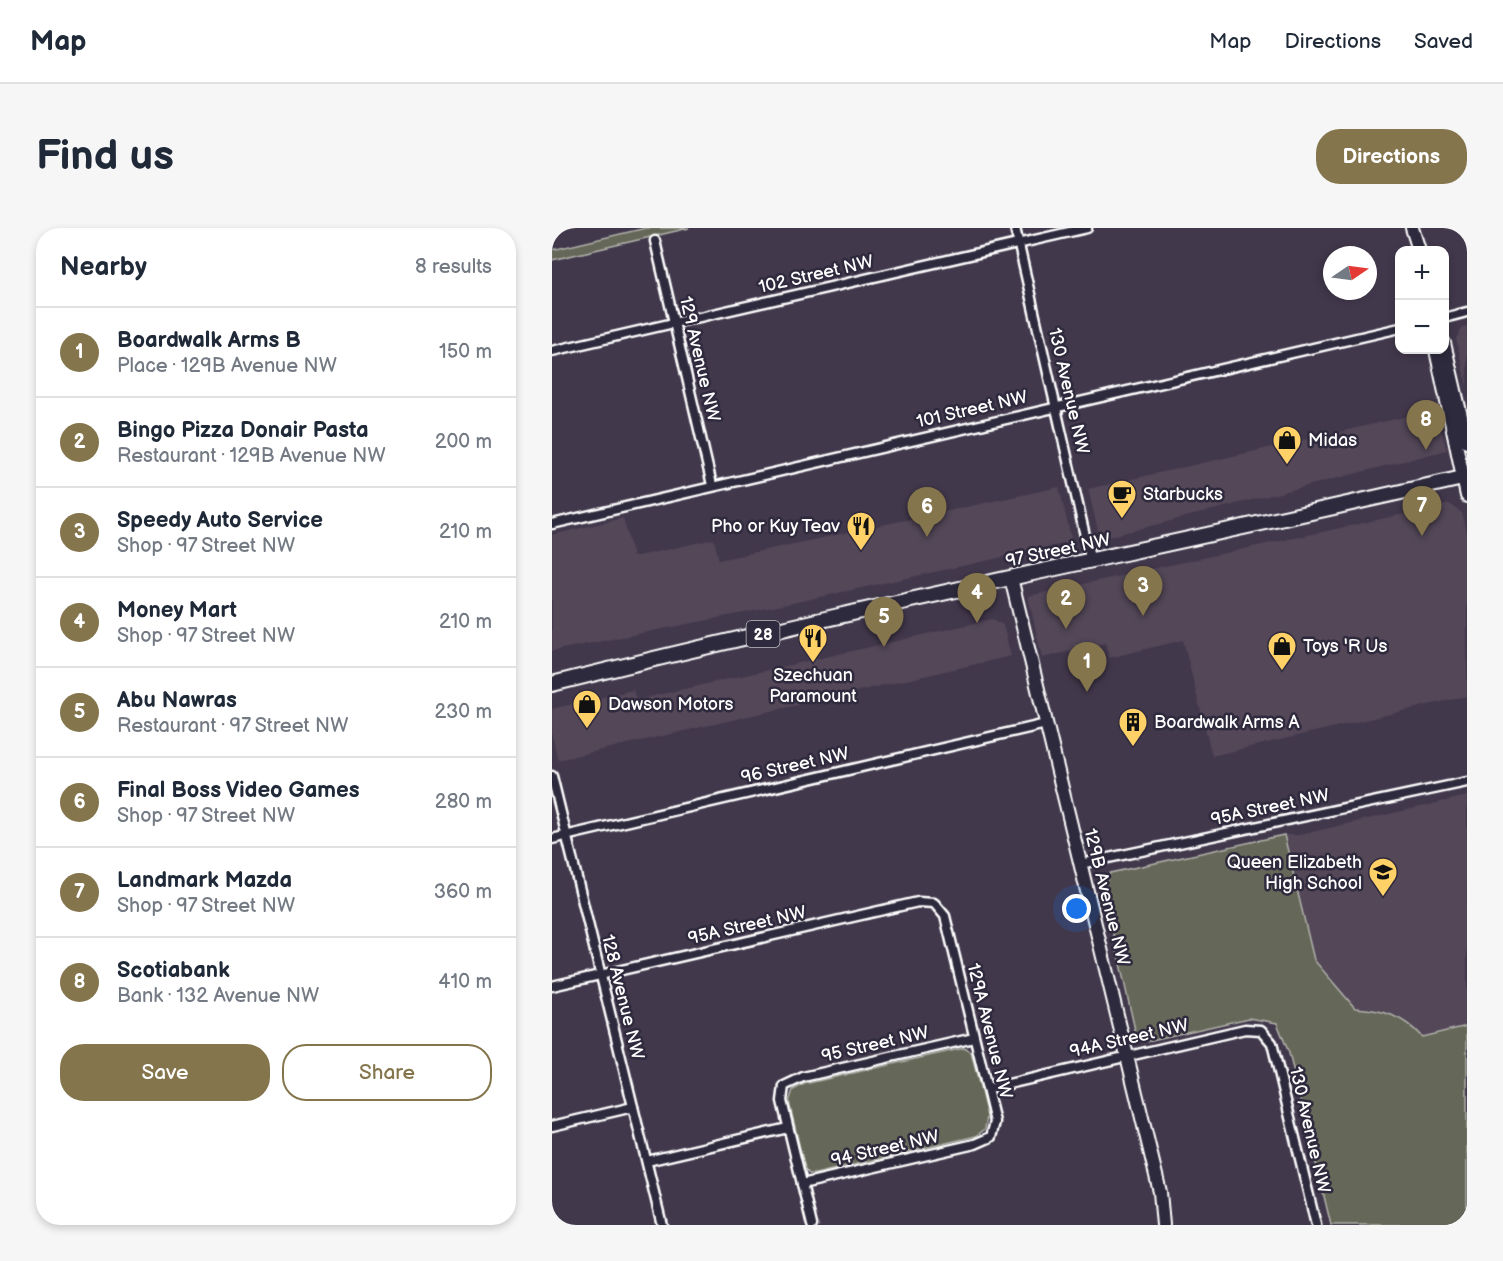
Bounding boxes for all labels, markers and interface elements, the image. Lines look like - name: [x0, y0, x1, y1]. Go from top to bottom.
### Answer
- text: Map: [30, 25, 86, 58]
- text: Map: [1209, 29, 1252, 54]
- text: Directions: [1285, 29, 1381, 54]
- text: Saved: [1414, 29, 1473, 54]
- button: Directions: [1316, 129, 1467, 184]
- text: Find us: [36, 131, 174, 182]
- north arrow: [1323, 246, 1377, 300]
- map controls: [1395, 246, 1449, 354]
- button: +: [1395, 246, 1449, 300]
- street label: 102 Street NW: [757, 251, 876, 298]
- text: Nearby: [60, 252, 147, 283]
- text: 8 results: [415, 255, 492, 279]
- street label: 129 Avenue NW: [675, 294, 724, 425]
- button: −: [1395, 300, 1449, 354]
- street label: 130 Avenue NW: [1044, 326, 1093, 457]
- text: Boardwalk Arms B: [117, 327, 301, 354]
- text: 1: [75, 340, 84, 364]
- text: 150 m: [439, 340, 492, 364]
- text: Place · 129B Avenue NW: [117, 354, 337, 378]
- street label: 101 Street NW: [915, 386, 1030, 432]
- pin: 8: [1406, 400, 1446, 450]
- text: Bingo Pizza Donair Pasta: [117, 417, 369, 444]
- shop icon: Midas: [1271, 424, 1303, 466]
- text: 2: [74, 430, 85, 454]
- text: 200 m: [435, 430, 492, 454]
- place label: Midas: [1308, 430, 1357, 451]
- text: Restaurant · 129B Avenue NW: [117, 444, 386, 468]
- cafe icon: Starbucks: [1106, 478, 1138, 520]
- place label: Starbucks: [1143, 484, 1223, 505]
- pin: 7: [1402, 486, 1442, 536]
- pin: 6: [908, 488, 946, 537]
- text: Speedy Auto Service: [117, 507, 323, 534]
- restaurant icon: Pho or Kuy Teav: [845, 510, 877, 552]
- place label: Pho or Kuy Teav: [711, 516, 840, 537]
- text: 3: [74, 520, 85, 544]
- text: 210 m: [439, 520, 492, 544]
- street label: 97 Street NW: [1004, 529, 1113, 572]
- text: Shop · 97 Street NW: [117, 534, 295, 558]
- pin: 3: [1124, 566, 1162, 616]
- pin: 4: [958, 574, 996, 623]
- pin: 2: [1046, 580, 1086, 629]
- text: Money Mart: [117, 597, 237, 624]
- pin: 5: [864, 598, 904, 647]
- text: 4: [74, 610, 85, 634]
- text: 210 m: [439, 610, 492, 634]
- road number: 28: [746, 621, 780, 647]
- restaurant icon: Szechuan Paramount: [797, 622, 829, 664]
- text: Shop · 97 Street NW: [117, 624, 295, 648]
- shop icon: Toys 'R Us: [1266, 630, 1298, 672]
- place label: Toys 'R Us: [1303, 636, 1388, 657]
- pin: 1: [1068, 642, 1106, 692]
- place label: Szechuan Paramount: [769, 665, 857, 707]
- text: Abu Nawras: [117, 687, 237, 714]
- shop icon: Dawson Motors: [571, 688, 603, 730]
- place label: Dawson Motors: [608, 694, 734, 715]
- text: 5: [74, 700, 85, 724]
- text: 230 m: [435, 700, 492, 724]
- building icon: Boardwalk Arms A: [1117, 706, 1149, 748]
- place label: Boardwalk Arms A: [1154, 712, 1299, 733]
- text: Restaurant · 97 Street NW: [117, 714, 349, 738]
- street label: 96 Street NW: [739, 743, 852, 788]
- text: Final Boss Video Games: [117, 777, 360, 804]
- street label: 95A Street NW: [1209, 785, 1332, 830]
- text: 6: [73, 790, 86, 814]
- text: 280 m: [435, 790, 492, 814]
- text: Shop · 97 Street NW: [117, 804, 295, 828]
- street label: 129B Avenue NW: [1079, 826, 1134, 968]
- place label: Queen Elizabeth High School: [1227, 852, 1362, 894]
- school or university icon: Queen Elizabeth High School: [1367, 856, 1399, 898]
- text: Landmark Mazda: [117, 867, 292, 894]
- text: 7: [74, 880, 85, 904]
- text: 360 m: [434, 880, 492, 904]
- text: Shop · 97 Street NW: [117, 894, 295, 918]
- your location: [1062, 894, 1091, 923]
- street label: 95A Street NW: [686, 902, 809, 949]
- street label: 128 Avenue NW: [597, 932, 648, 1062]
- text: Scotiabank: [117, 957, 230, 984]
- street label: 129A Avenue NW: [962, 961, 1017, 1102]
- text: 8: [73, 970, 86, 994]
- text: 410 m: [438, 970, 492, 994]
- text: Bank · 132 Avenue NW: [117, 984, 319, 1008]
- street label: 94A Street NW: [1068, 1014, 1191, 1062]
- street label: 95 Street NW: [819, 1022, 931, 1067]
- button: Save: [60, 1044, 270, 1101]
- button: Share: [282, 1044, 492, 1101]
- street label: 130 Avenue NW: [1285, 1065, 1334, 1196]
- street label: 94 Street NW: [829, 1126, 942, 1171]

